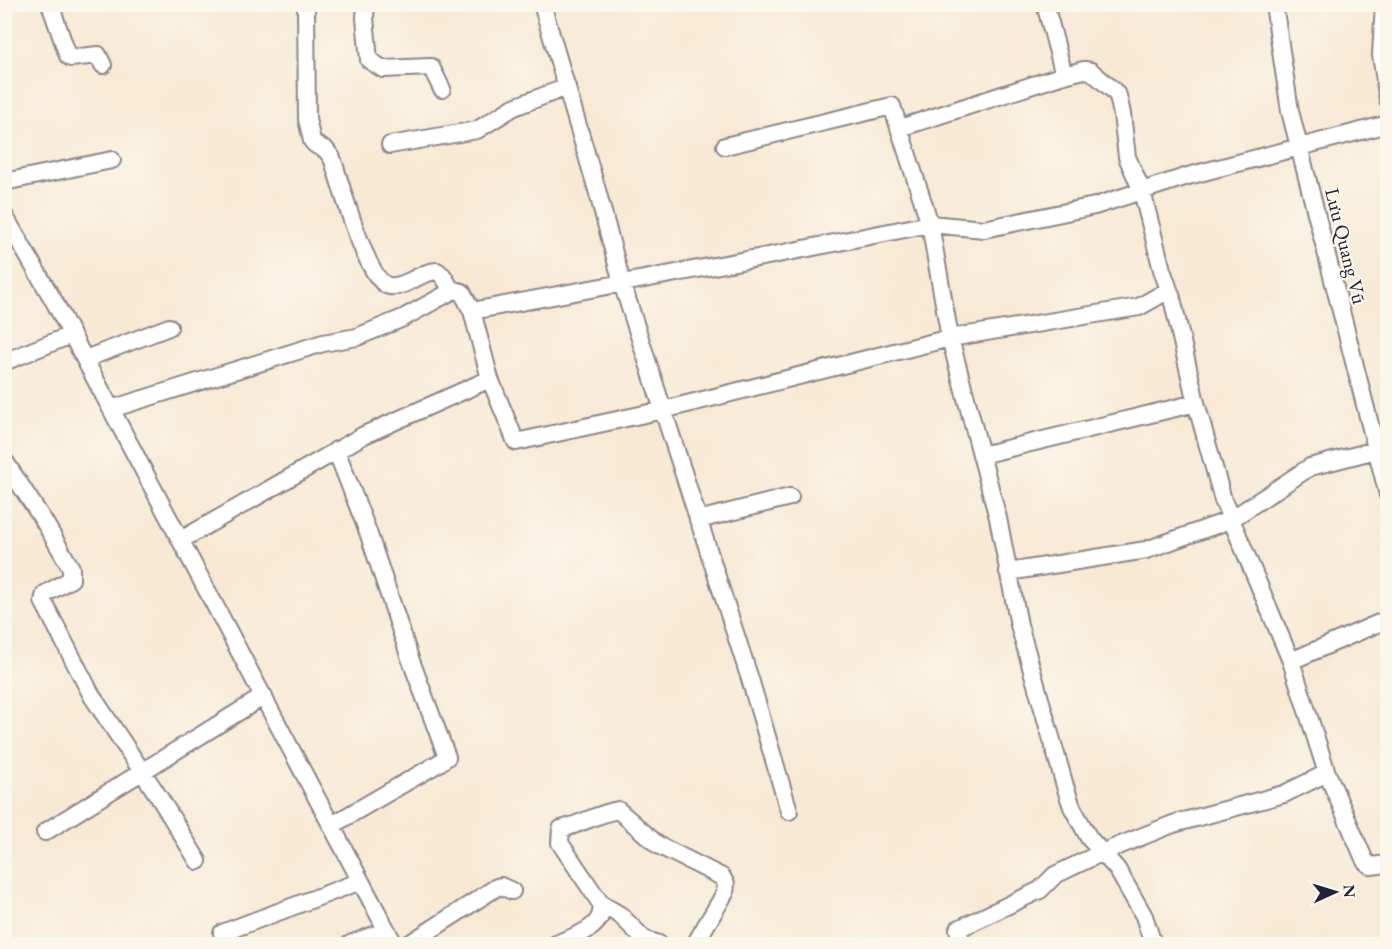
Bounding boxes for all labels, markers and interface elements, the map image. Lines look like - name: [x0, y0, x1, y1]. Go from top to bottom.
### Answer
- street label: Lưu Quang Vũ: [1319, 185, 1373, 307]
- north arrow: [1305, 862, 1365, 922]
- text: N: [1339, 884, 1360, 898]

